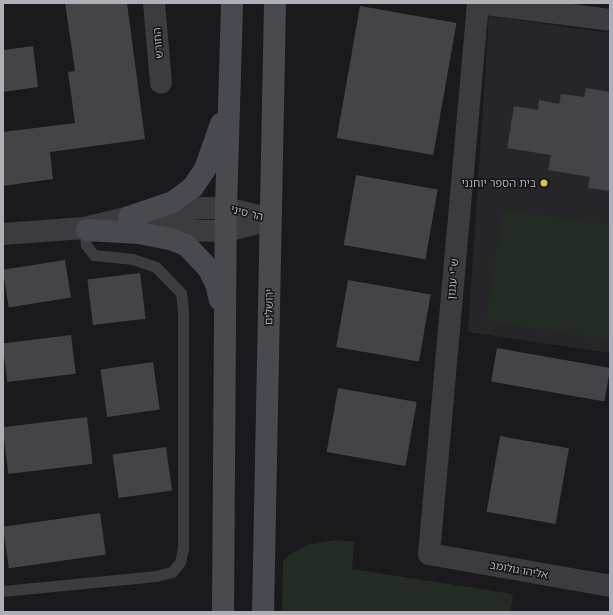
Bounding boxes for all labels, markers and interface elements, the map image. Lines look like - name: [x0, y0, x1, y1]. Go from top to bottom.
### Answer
- street label: החורש: [150, 27, 166, 59]
- place label: בית הספר יוחנני: [461, 176, 536, 190]
- marker: בית הספר יוחנני: [539, 178, 549, 188]
- street label: הר סיני: [229, 203, 265, 223]
- street label: ש"י עגנון: [445, 258, 461, 300]
- street label: ירושלים: [262, 289, 276, 325]
- street label: אליהו גולומב: [489, 558, 549, 582]

